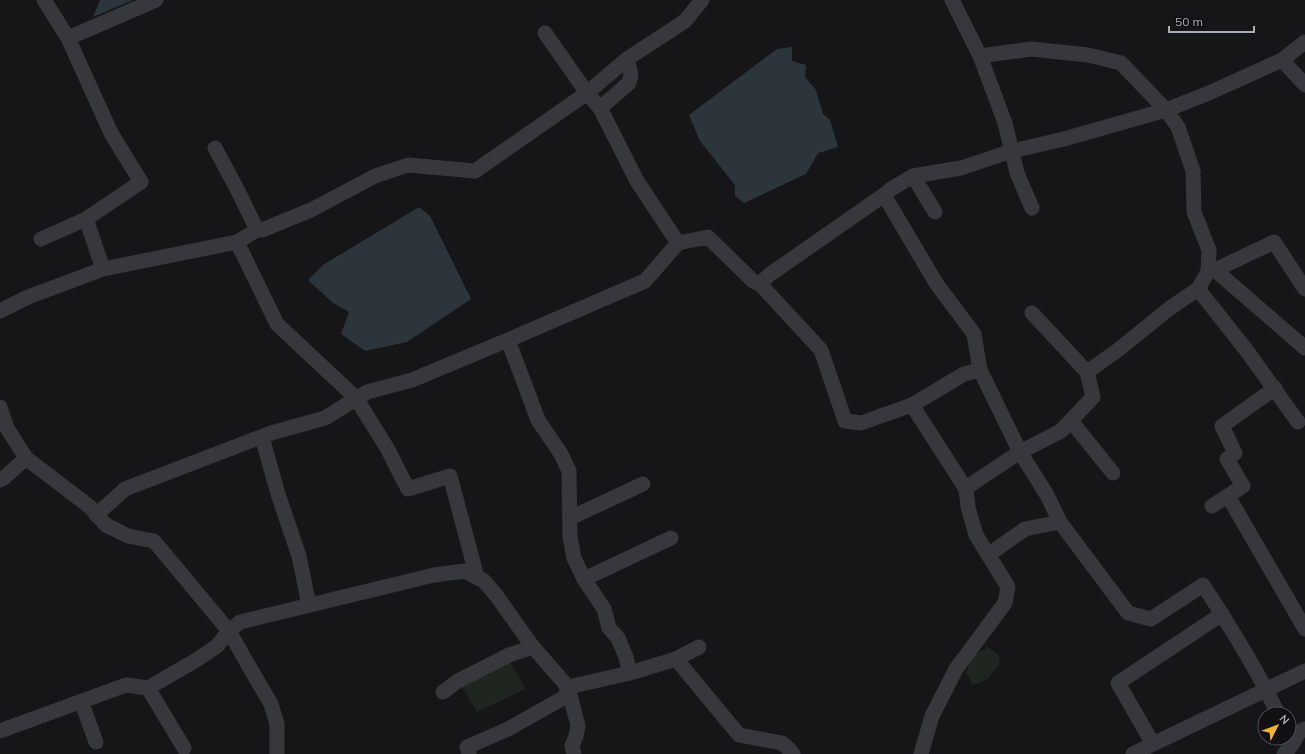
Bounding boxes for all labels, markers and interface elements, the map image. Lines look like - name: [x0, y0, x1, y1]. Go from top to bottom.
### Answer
- scale bar: [1169, 8, 1254, 34]
- text: 50 m: [1175, 14, 1203, 29]
- north arrow: [1257, 706, 1297, 746]
- text: N: [1276, 712, 1292, 727]

